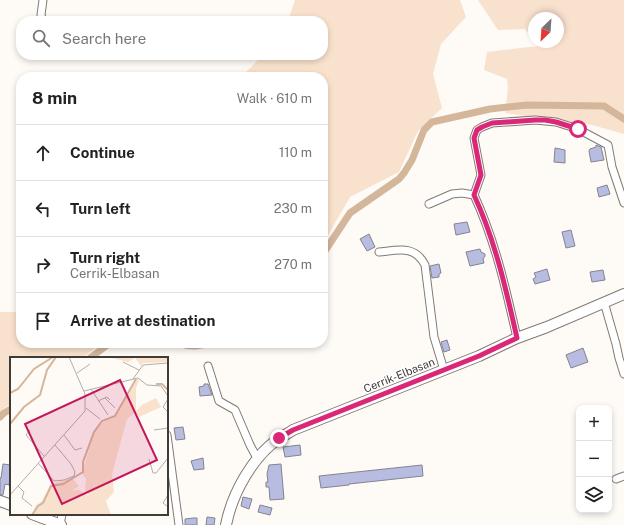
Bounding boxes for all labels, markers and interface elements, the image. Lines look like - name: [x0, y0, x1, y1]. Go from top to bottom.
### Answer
- north arrow: [528, 12, 564, 48]
- search box: [16, 16, 328, 60]
- icon: search: [30, 27, 52, 49]
- text: Search here: [62, 30, 146, 47]
- text: 8 min: [32, 88, 77, 108]
- text: Walk · 610 m: [237, 91, 312, 106]
- route start: [569, 120, 587, 138]
- icon: ahead: [32, 142, 54, 164]
- text: Continue: [70, 144, 135, 161]
- text: 110 m: [279, 145, 312, 160]
- icon: left: [32, 198, 54, 220]
- text: Turn left: [70, 200, 131, 217]
- text: 230 m: [274, 201, 312, 216]
- text: Turn right: [70, 249, 140, 266]
- icon: right: [32, 254, 54, 276]
- text: 270 m: [274, 257, 312, 272]
- text: Cerrik-Elbasan: [70, 266, 159, 281]
- icon: arrive: [32, 310, 54, 332]
- text: Arrive at destination: [70, 312, 215, 329]
- street label: Cerrik-Elbasan: [362, 355, 436, 395]
- inset map: [10, 357, 168, 515]
- map controls: [576, 405, 612, 513]
- button: +: [576, 405, 612, 441]
- route end: [270, 429, 288, 447]
- button: −: [576, 441, 612, 477]
- button: layers: [576, 477, 612, 513]

